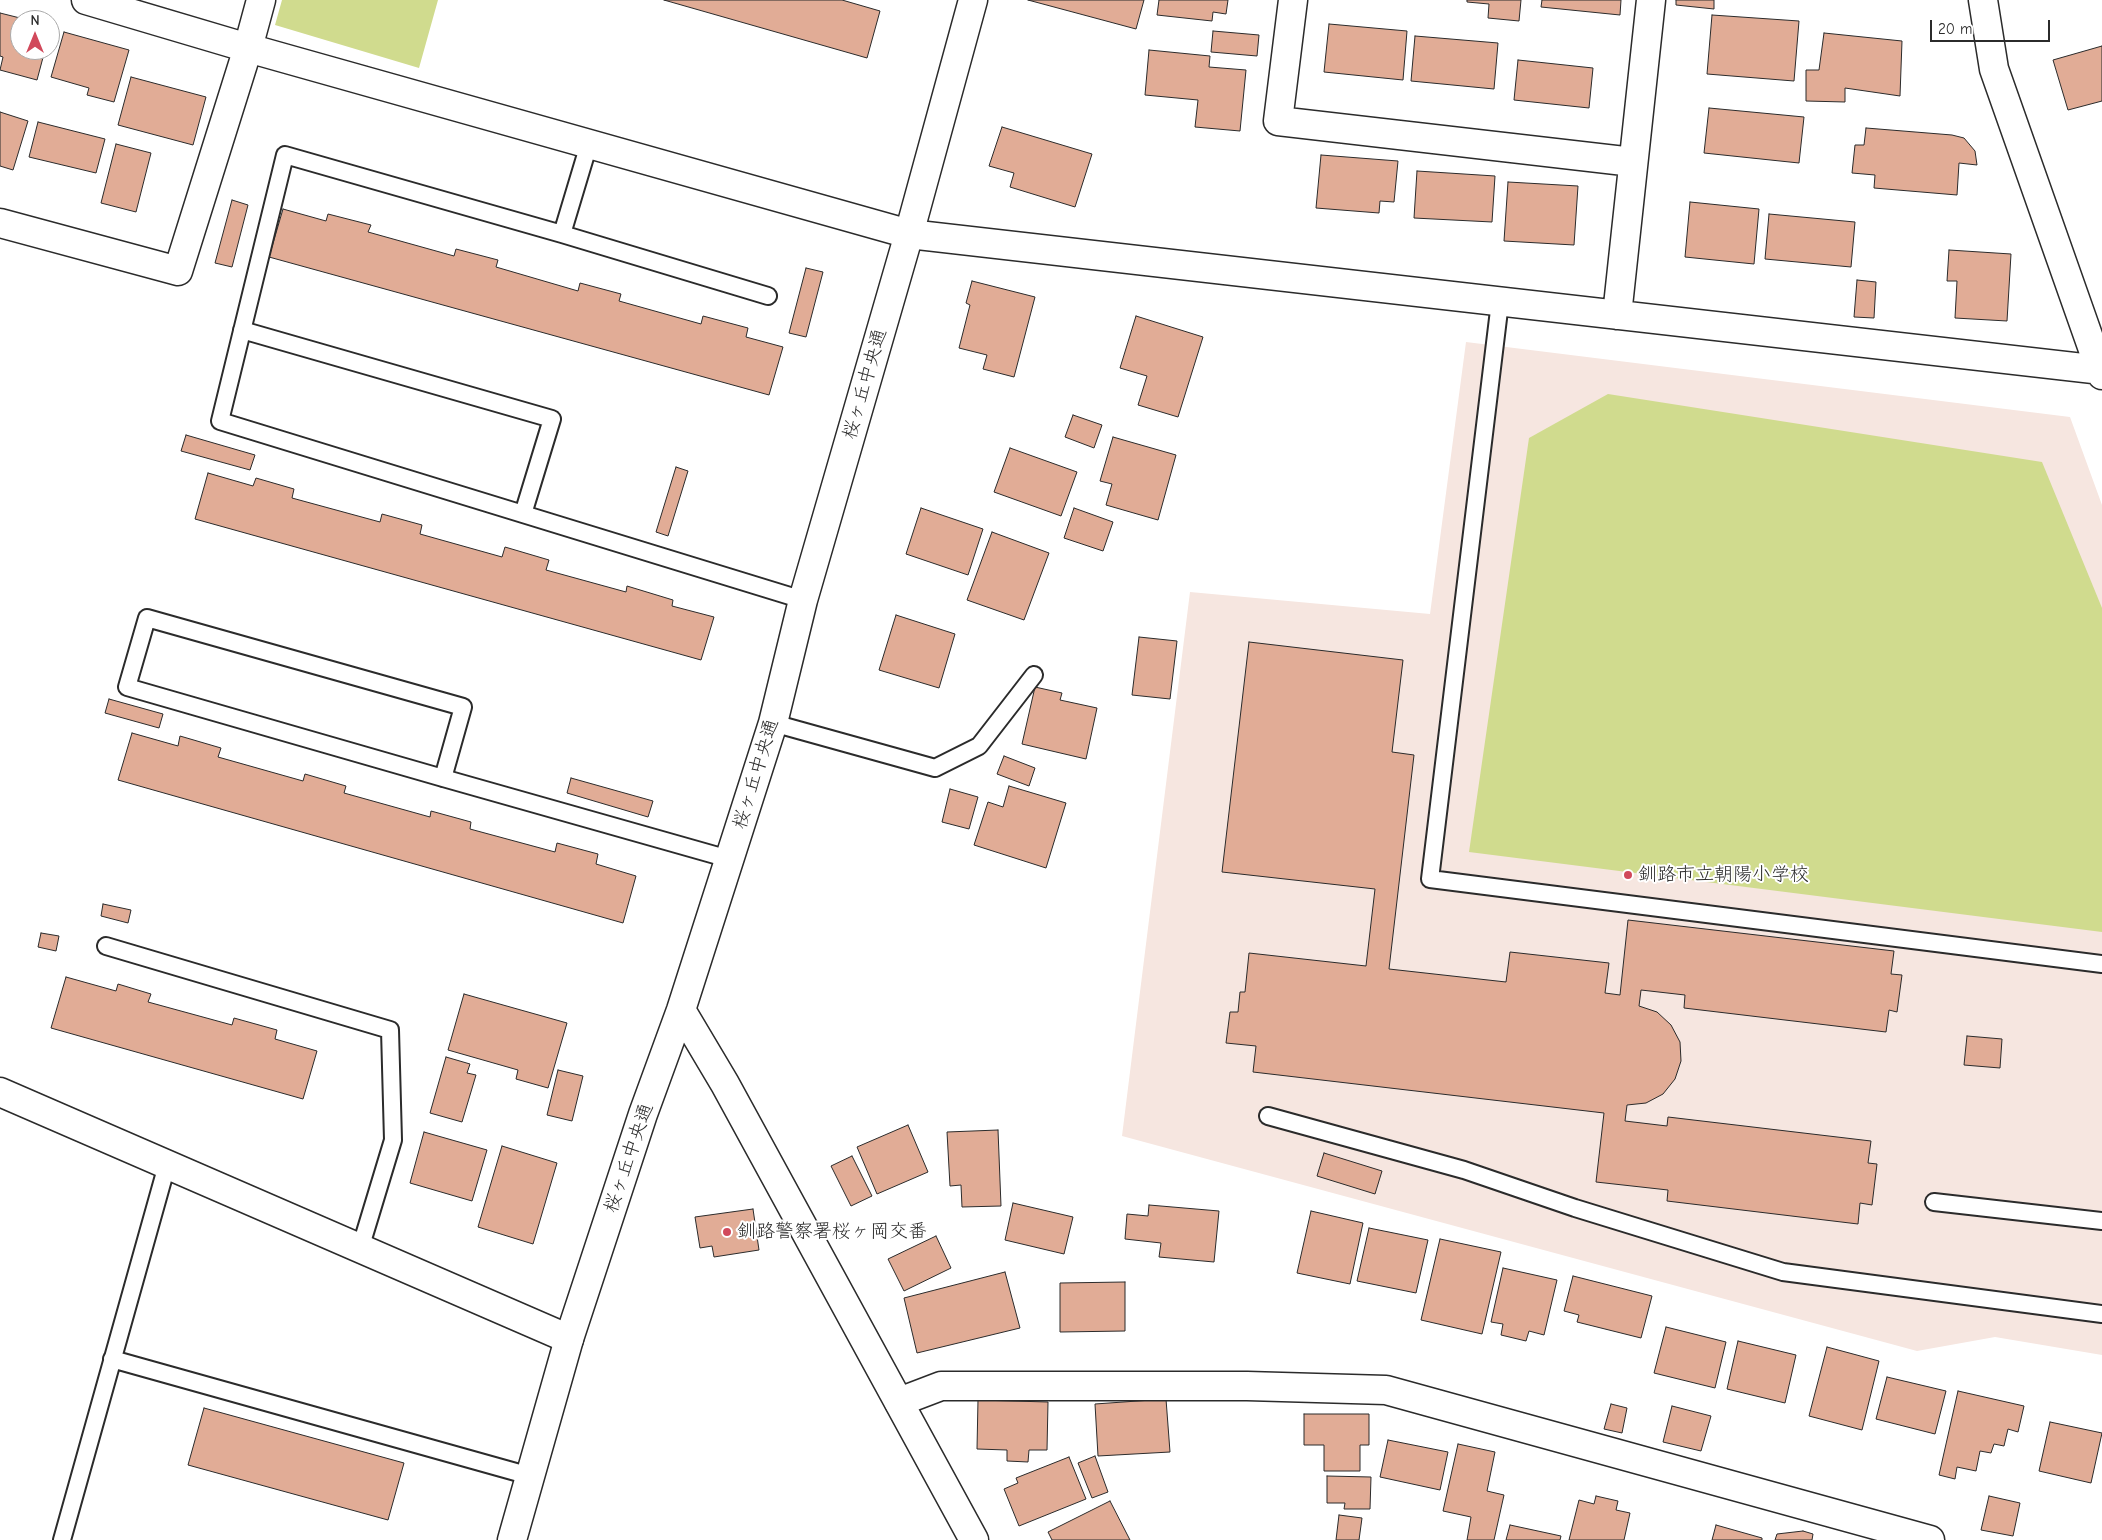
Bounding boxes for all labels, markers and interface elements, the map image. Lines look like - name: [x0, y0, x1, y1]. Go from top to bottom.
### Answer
- north arrow: [10, 10, 60, 60]
- scale bar: [1932, 10, 2052, 42]
- text: N: [30, 12, 40, 29]
- text: 20 m: [1938, 20, 1972, 38]
- street label: 桜ヶ丘中央通: [838, 326, 892, 442]
- street label: 桜ヶ丘中央通: [728, 716, 784, 832]
- place label: 釧路市立朝陽小学校: [1638, 864, 1809, 886]
- marker: 釧路市立朝陽小学校: [1622, 869, 1634, 881]
- street label: 桜ヶ丘中央通: [600, 1100, 658, 1216]
- place label: 釧路警察署桜ヶ岡交番: [737, 1221, 927, 1243]
- marker: 釧路警察署桜ヶ岡交番: [721, 1226, 733, 1238]

